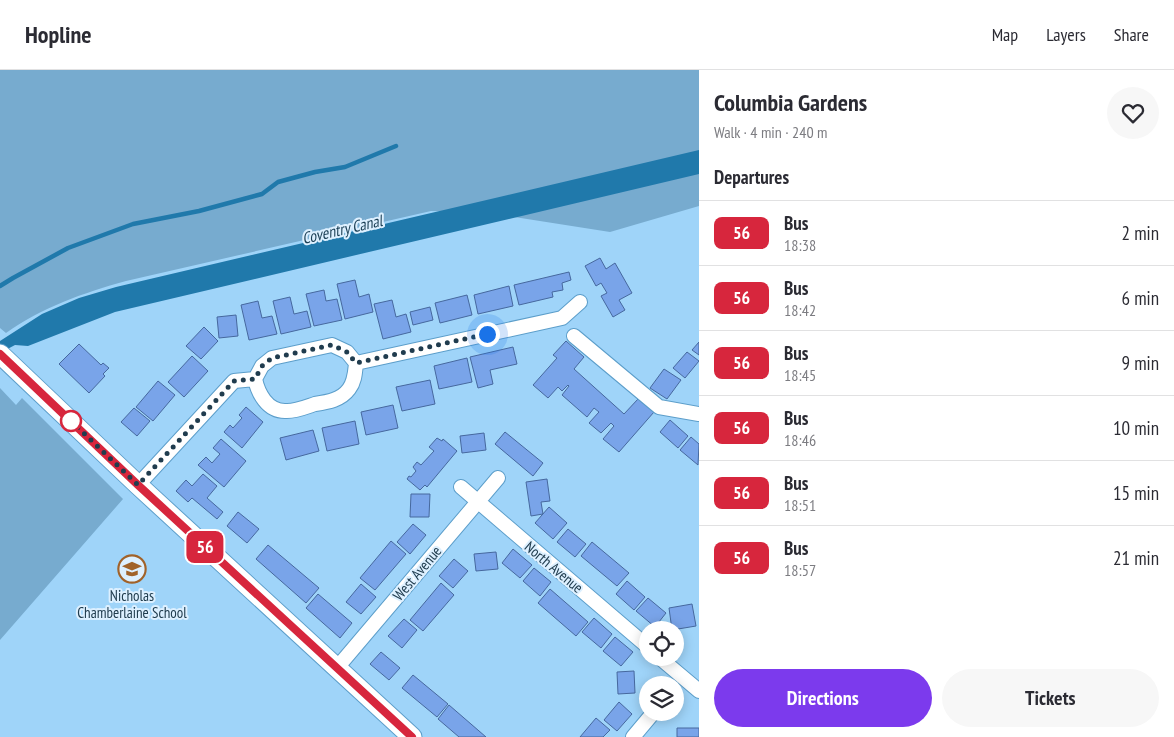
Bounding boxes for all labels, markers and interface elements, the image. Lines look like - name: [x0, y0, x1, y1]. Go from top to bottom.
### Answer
- text: Hopline: [25, 19, 91, 50]
- text: Map: [992, 23, 1018, 46]
- text: Layers: [1046, 23, 1086, 46]
- text: Share: [1114, 23, 1149, 46]
- text: Columbia Gardens: [714, 87, 867, 118]
- button: heart: [1107, 87, 1159, 139]
- text: Walk · 4 min · 240 m: [714, 122, 827, 142]
- text: Departures: [714, 165, 789, 189]
- water label: Coventry Canal: [300, 210, 385, 248]
- text: Bus: [784, 211, 808, 235]
- text: 56: [733, 221, 750, 244]
- text: 2 min: [1122, 221, 1159, 245]
- text: 18:38: [784, 235, 816, 255]
- text: Bus: [784, 276, 808, 300]
- text: 56: [733, 286, 750, 309]
- text: 6 min: [1122, 286, 1159, 310]
- text: 18:42: [784, 300, 816, 320]
- your location: [475, 322, 500, 347]
- text: Bus: [784, 341, 808, 365]
- text: 56: [733, 351, 750, 374]
- text: 9 min: [1122, 351, 1159, 375]
- text: 18:45: [784, 365, 816, 385]
- text: Bus: [784, 406, 808, 430]
- unlabelled marker: [60, 410, 82, 432]
- text: 56: [733, 416, 750, 439]
- text: 10 min: [1113, 416, 1159, 440]
- text: 18:46: [784, 430, 816, 450]
- text: Bus: [784, 471, 808, 495]
- text: 56: [733, 481, 750, 504]
- text: 15 min: [1113, 481, 1159, 505]
- text: 18:51: [784, 495, 816, 515]
- line badge: 56: [182, 531, 228, 563]
- text: 56: [196, 535, 214, 558]
- text: Bus: [784, 536, 808, 560]
- street label: North Avenue: [521, 537, 587, 597]
- street label: West Avenue: [389, 542, 445, 604]
- text: 56: [733, 546, 750, 569]
- text: 21 min: [1113, 546, 1159, 570]
- school or university icon: Nicholas Chamberlaine School: [117, 554, 147, 584]
- text: 18:57: [784, 560, 816, 580]
- place label: Nicholas Chamberlaine School: [77, 586, 187, 622]
- map controls: [639, 621, 684, 721]
- button: locate: [639, 621, 684, 666]
- button: Directions: [714, 669, 932, 727]
- button: Tickets: [942, 669, 1159, 727]
- button: layers: [639, 676, 684, 721]

